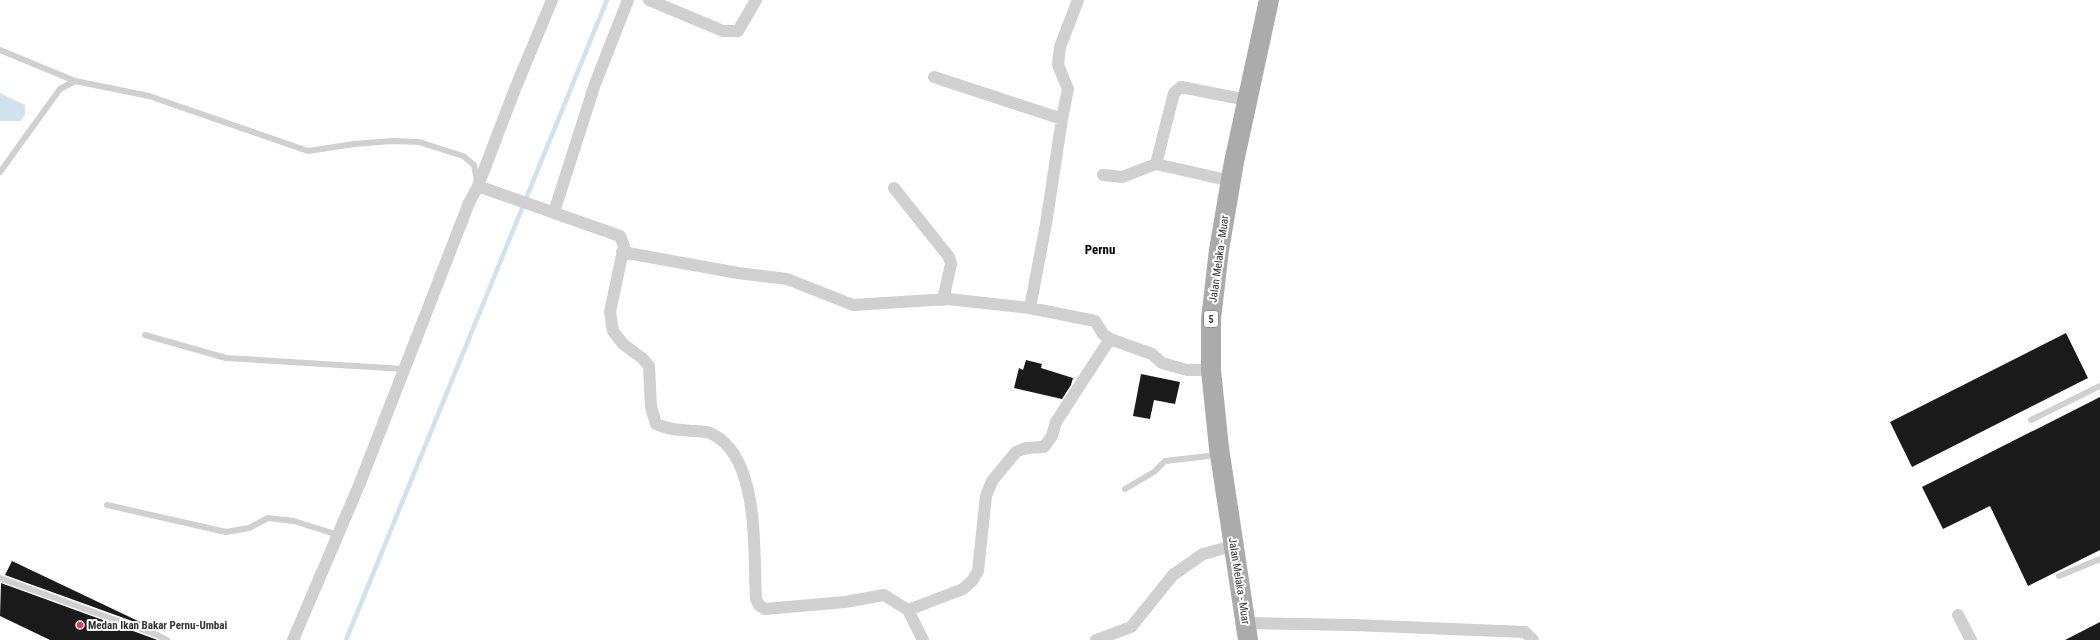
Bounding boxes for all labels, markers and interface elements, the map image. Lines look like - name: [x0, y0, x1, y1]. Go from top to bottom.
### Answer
- street label: Jalan Melaka - Muar: [1206, 214, 1232, 303]
- district label: Pernu: [1085, 242, 1115, 257]
- road number: 5: [1204, 311, 1218, 327]
- street label: Jalan Melaka - Muar: [1226, 537, 1252, 626]
- place label: Medan Ikan Bakar Pernu-Umbai: [88, 619, 227, 632]
- marker: Medan Ikan Bakar Pernu-Umbai: [75, 620, 85, 630]

